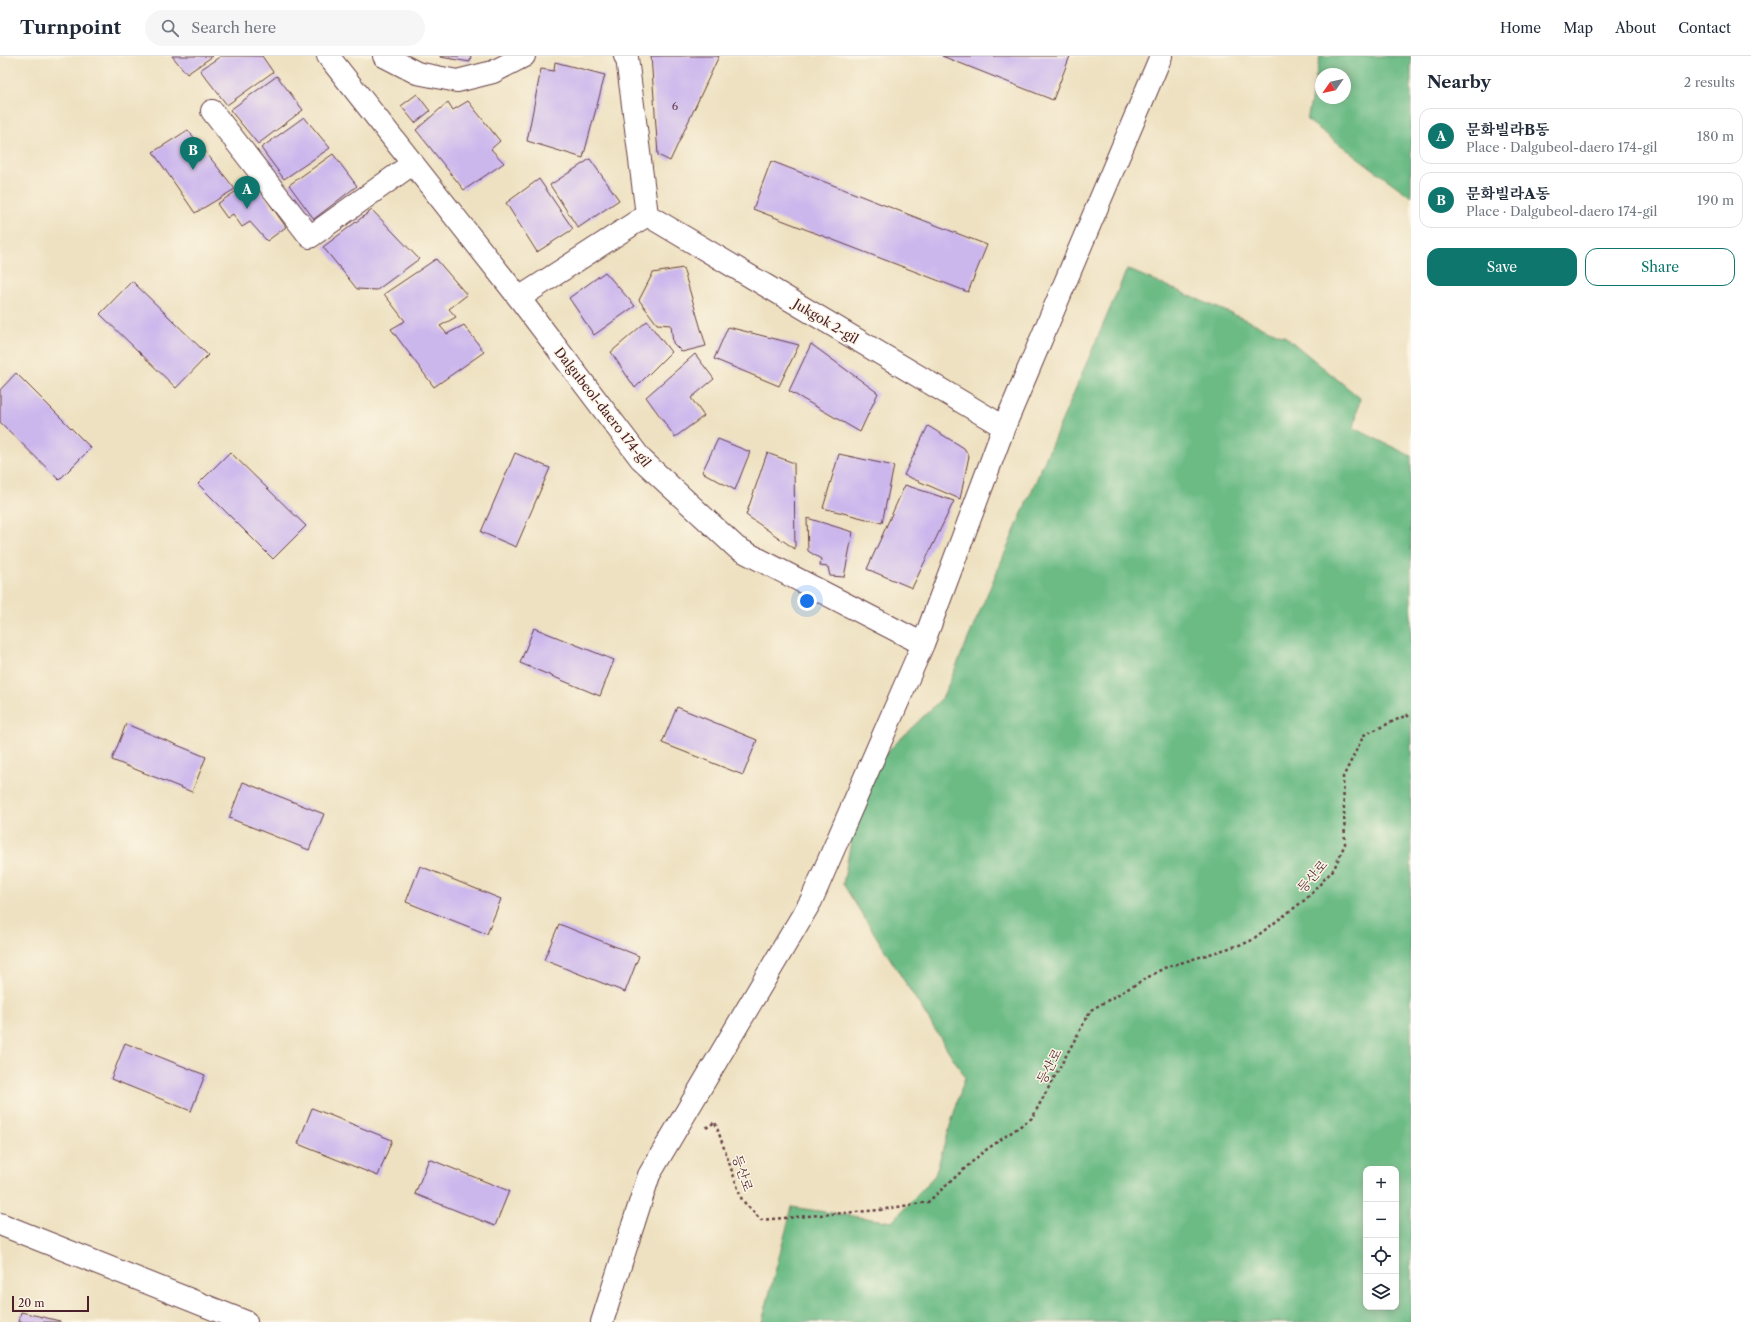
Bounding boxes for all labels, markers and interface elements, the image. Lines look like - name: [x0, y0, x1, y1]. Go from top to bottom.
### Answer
- search box: [145, 10, 425, 46]
- text: Turnpoint: [20, 16, 121, 39]
- icon: search: [159, 17, 181, 39]
- text: Search here: [191, 18, 276, 37]
- text: Home: [1500, 19, 1541, 37]
- text: Map: [1563, 19, 1593, 37]
- text: About: [1615, 19, 1656, 37]
- text: Contact: [1678, 19, 1731, 37]
- north arrow: [1315, 68, 1351, 104]
- text: Nearby: [1427, 72, 1491, 92]
- text: 2 results: [1684, 74, 1735, 90]
- house number: 6: [672, 99, 679, 113]
- text: 문화빌라B동: [1466, 120, 1550, 139]
- text: A: [1436, 128, 1446, 144]
- text: 180 m: [1697, 128, 1734, 144]
- pin: B: [180, 137, 206, 170]
- text: Place · Dalgubeol-daero 174-gil: [1466, 139, 1657, 155]
- pin: A: [234, 176, 260, 209]
- text: 문화빌라A동: [1466, 184, 1550, 203]
- text: B: [1436, 192, 1446, 208]
- text: 190 m: [1697, 192, 1734, 208]
- text: Place · Dalgubeol-daero 174-gil: [1466, 203, 1657, 219]
- button: Save: [1427, 248, 1577, 286]
- button: Share: [1585, 248, 1735, 286]
- street label: Jukgok 2-gil: [789, 294, 862, 347]
- street label: Dalgubeol-daero 174-gil: [551, 344, 655, 470]
- your location: [797, 591, 817, 611]
- street label: 등산로: [1294, 856, 1331, 895]
- street label: 등산로: [1033, 1045, 1065, 1086]
- street label: 등산로: [729, 1153, 757, 1194]
- map controls: [1363, 1166, 1399, 1310]
- button: +: [1363, 1166, 1399, 1202]
- button: −: [1363, 1202, 1399, 1238]
- button: locate: [1363, 1238, 1399, 1274]
- button: layers: [1363, 1274, 1399, 1310]
- scale bar: [12, 1294, 89, 1313]
- text: 20 m: [18, 1296, 44, 1310]

